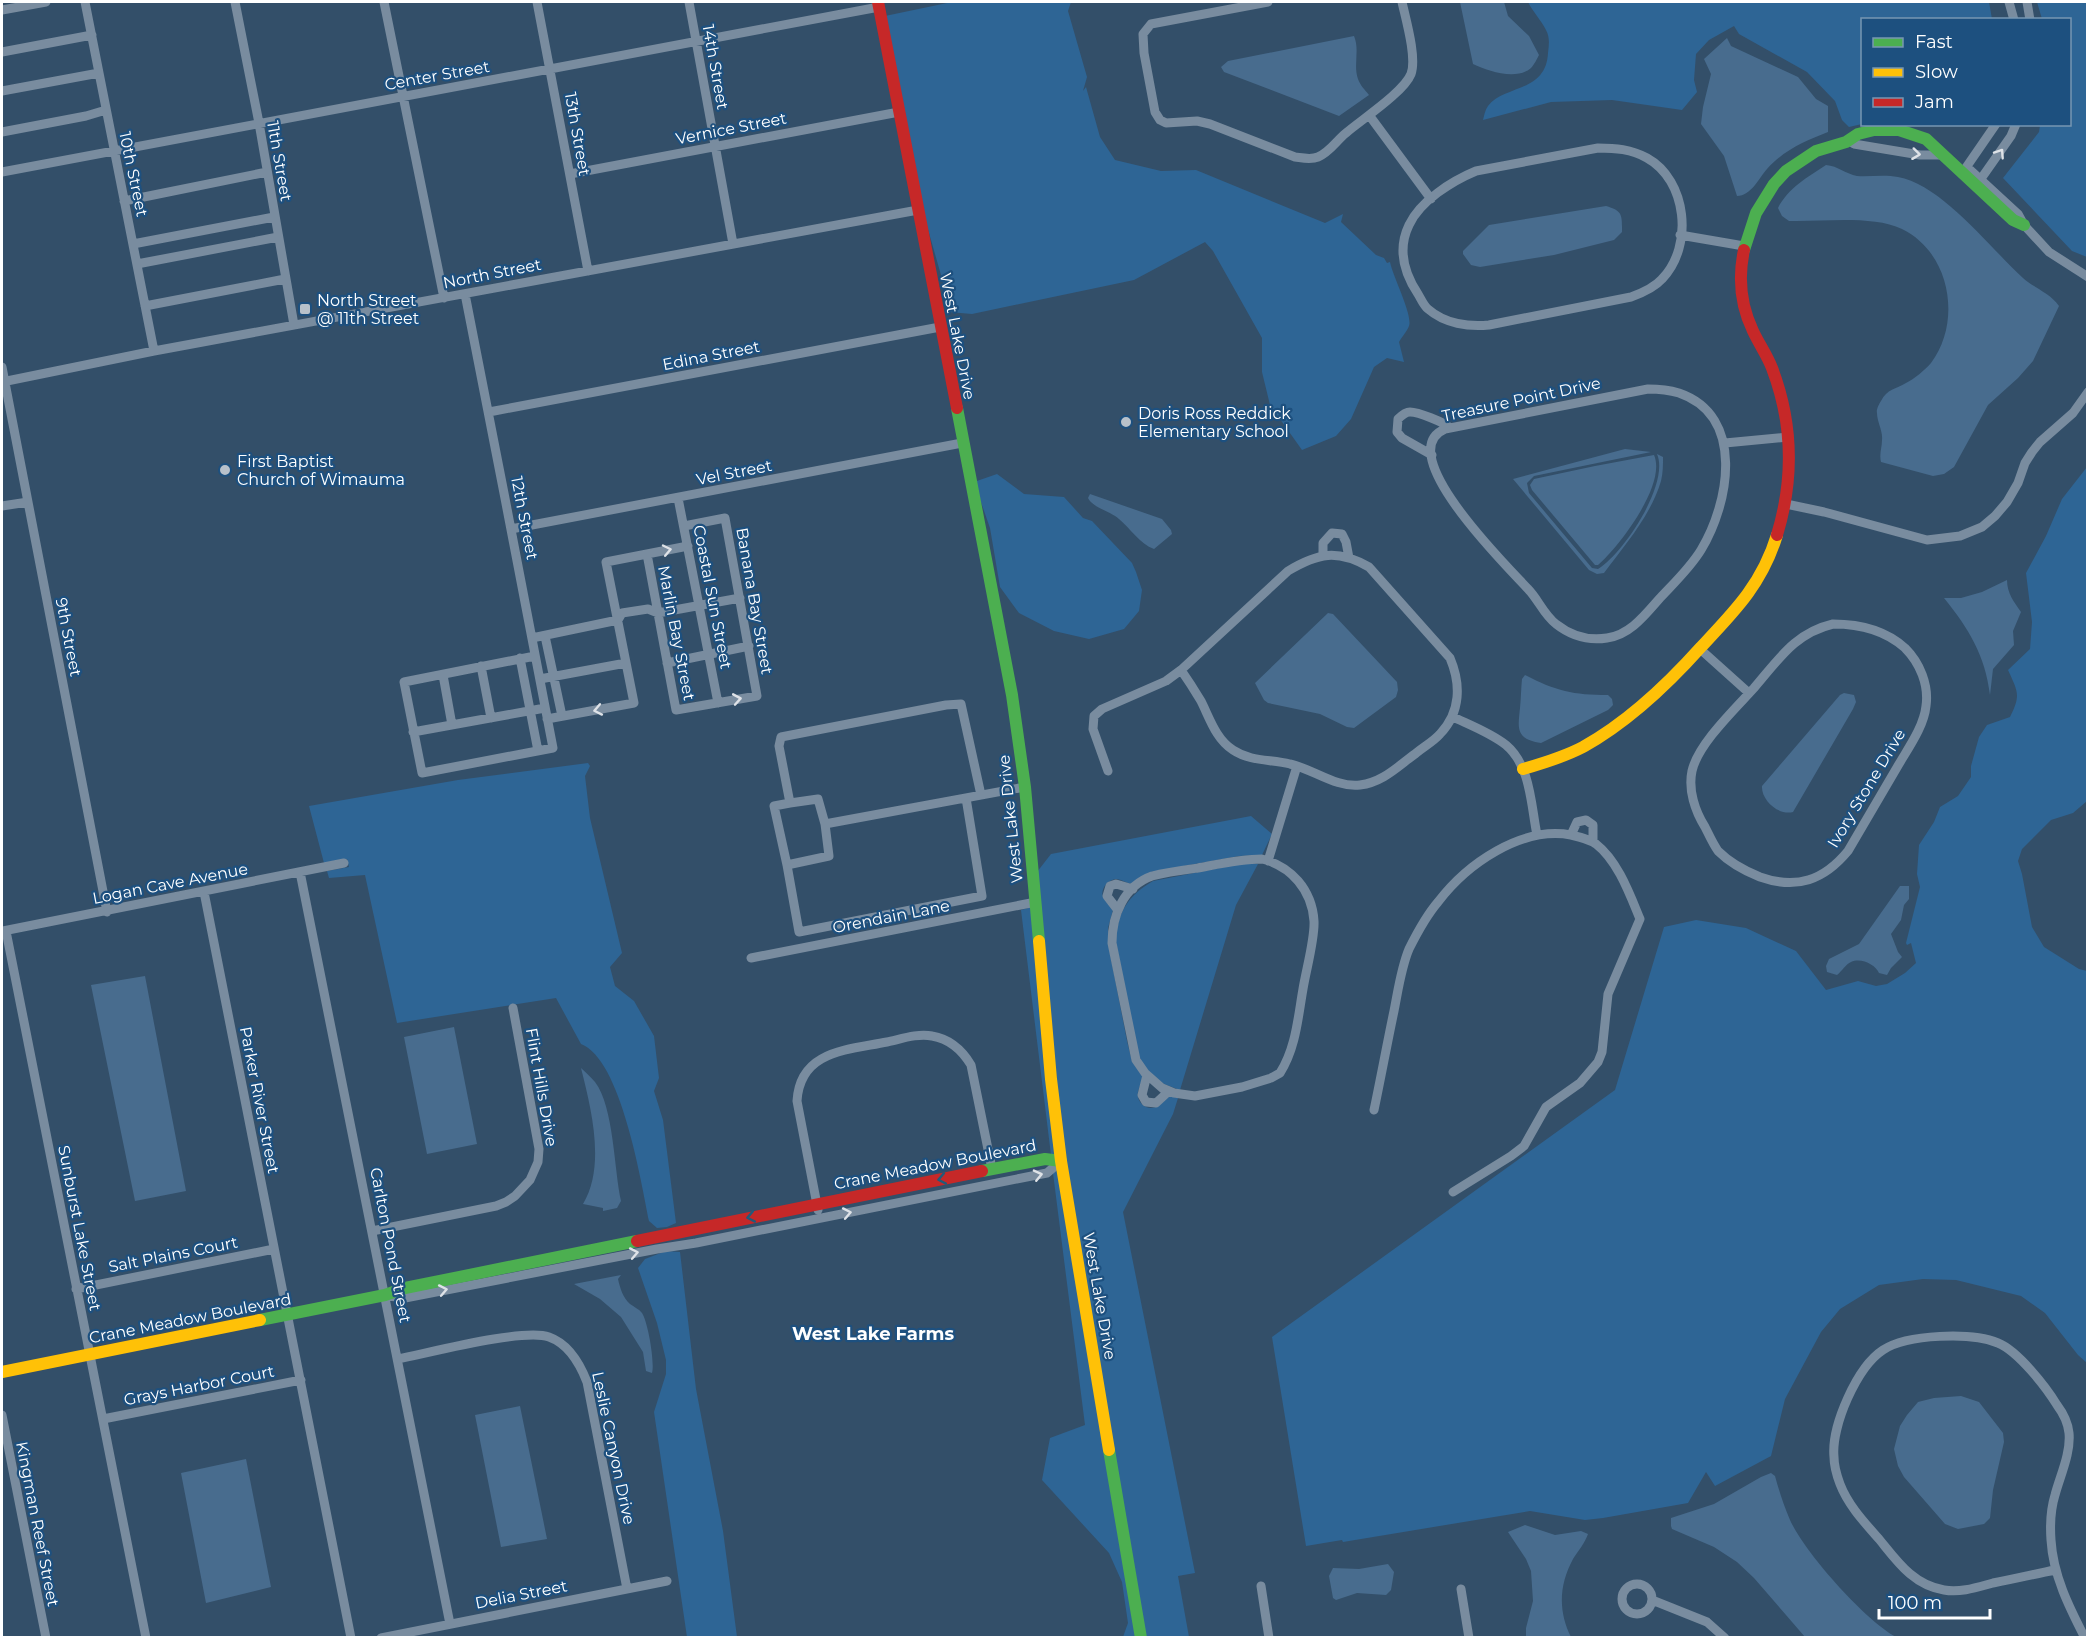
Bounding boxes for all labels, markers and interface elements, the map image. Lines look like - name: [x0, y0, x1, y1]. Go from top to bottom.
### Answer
- legend: [1861, 18, 2071, 126]
- street label: 14th Street: [699, 23, 732, 112]
- text: Fast: [1915, 31, 1953, 53]
- street label: Center Street: [383, 57, 492, 94]
- text: Slow: [1915, 61, 1958, 83]
- street label: 13th Street: [561, 91, 594, 178]
- text: Jam: [1914, 91, 1954, 113]
- street label: Vernice Street: [674, 108, 789, 149]
- street label: 11th Street: [263, 119, 296, 203]
- street label: 10th Street: [115, 130, 152, 219]
- one-way arrow: [1911, 147, 1920, 160]
- one-way arrow: [1993, 148, 2004, 159]
- street label: North Street: [441, 255, 543, 292]
- street label: West Lake Drive: [936, 271, 979, 401]
- place label: North Street @ 11th Street: [317, 291, 420, 328]
- marker: North Street @ 11th Street: [298, 302, 312, 316]
- street label: Edina Street: [661, 337, 762, 374]
- street label: Treasure Point Drive: [1440, 373, 1602, 426]
- place label: Doris Ross Reddick Elementary School: [1138, 404, 1291, 441]
- marker: Doris Ross Reddick Elementary School: [1119, 415, 1133, 429]
- place label: First Baptist Church of Wimauma: [237, 452, 405, 489]
- street label: Vel Street: [695, 456, 774, 489]
- marker: First Baptist Church of Wimauma: [218, 463, 232, 477]
- street label: 12th Street: [507, 475, 542, 562]
- street label: Coastal Sun Street: [689, 523, 736, 671]
- street label: Banana Bay Street: [732, 526, 777, 676]
- one-way arrow: [662, 544, 672, 557]
- street label: Marlin Bay Street: [654, 564, 699, 703]
- street label: 9th Street: [52, 596, 86, 679]
- one-way arrow: [732, 693, 742, 706]
- one-way arrow: [593, 703, 602, 715]
- street label: Ivory Stone Drive: [1823, 725, 1909, 851]
- street label: West Lake Drive: [994, 754, 1027, 884]
- street label: Logan Cave Avenue: [91, 859, 249, 908]
- street label: Orendain Lane: [831, 896, 951, 937]
- street label: Parker River Street: [236, 1025, 283, 1176]
- street label: Flint Hills Drive: [522, 1026, 561, 1148]
- street label: Crane Meadow Boulevard: [832, 1136, 1038, 1193]
- street label: Sunburst Lake Street: [54, 1144, 105, 1313]
- street label: Carlton Pond Street: [366, 1166, 415, 1325]
- one-way arrow: [1033, 1169, 1043, 1182]
- one-way arrow: [937, 1172, 947, 1185]
- one-way arrow: [841, 1207, 851, 1220]
- one-way arrow: [746, 1210, 756, 1223]
- street label: West Lake Drive: [1079, 1231, 1120, 1361]
- street label: Salt Plains Court: [107, 1233, 240, 1276]
- one-way arrow: [629, 1247, 639, 1260]
- one-way arrow: [438, 1284, 448, 1297]
- street label: Crane Meadow Boulevard: [87, 1290, 293, 1347]
- district label: West Lake Farms: [792, 1323, 955, 1345]
- street label: Grays Harbor Court: [122, 1361, 276, 1409]
- street label: Leslie Canyon Drive: [588, 1370, 639, 1526]
- street label: Kingman Reef Street: [12, 1440, 63, 1609]
- street label: Delia Street: [473, 1576, 569, 1613]
- scale bar: [1879, 1582, 1990, 1620]
- text: 100 m: [1888, 1592, 1942, 1614]

